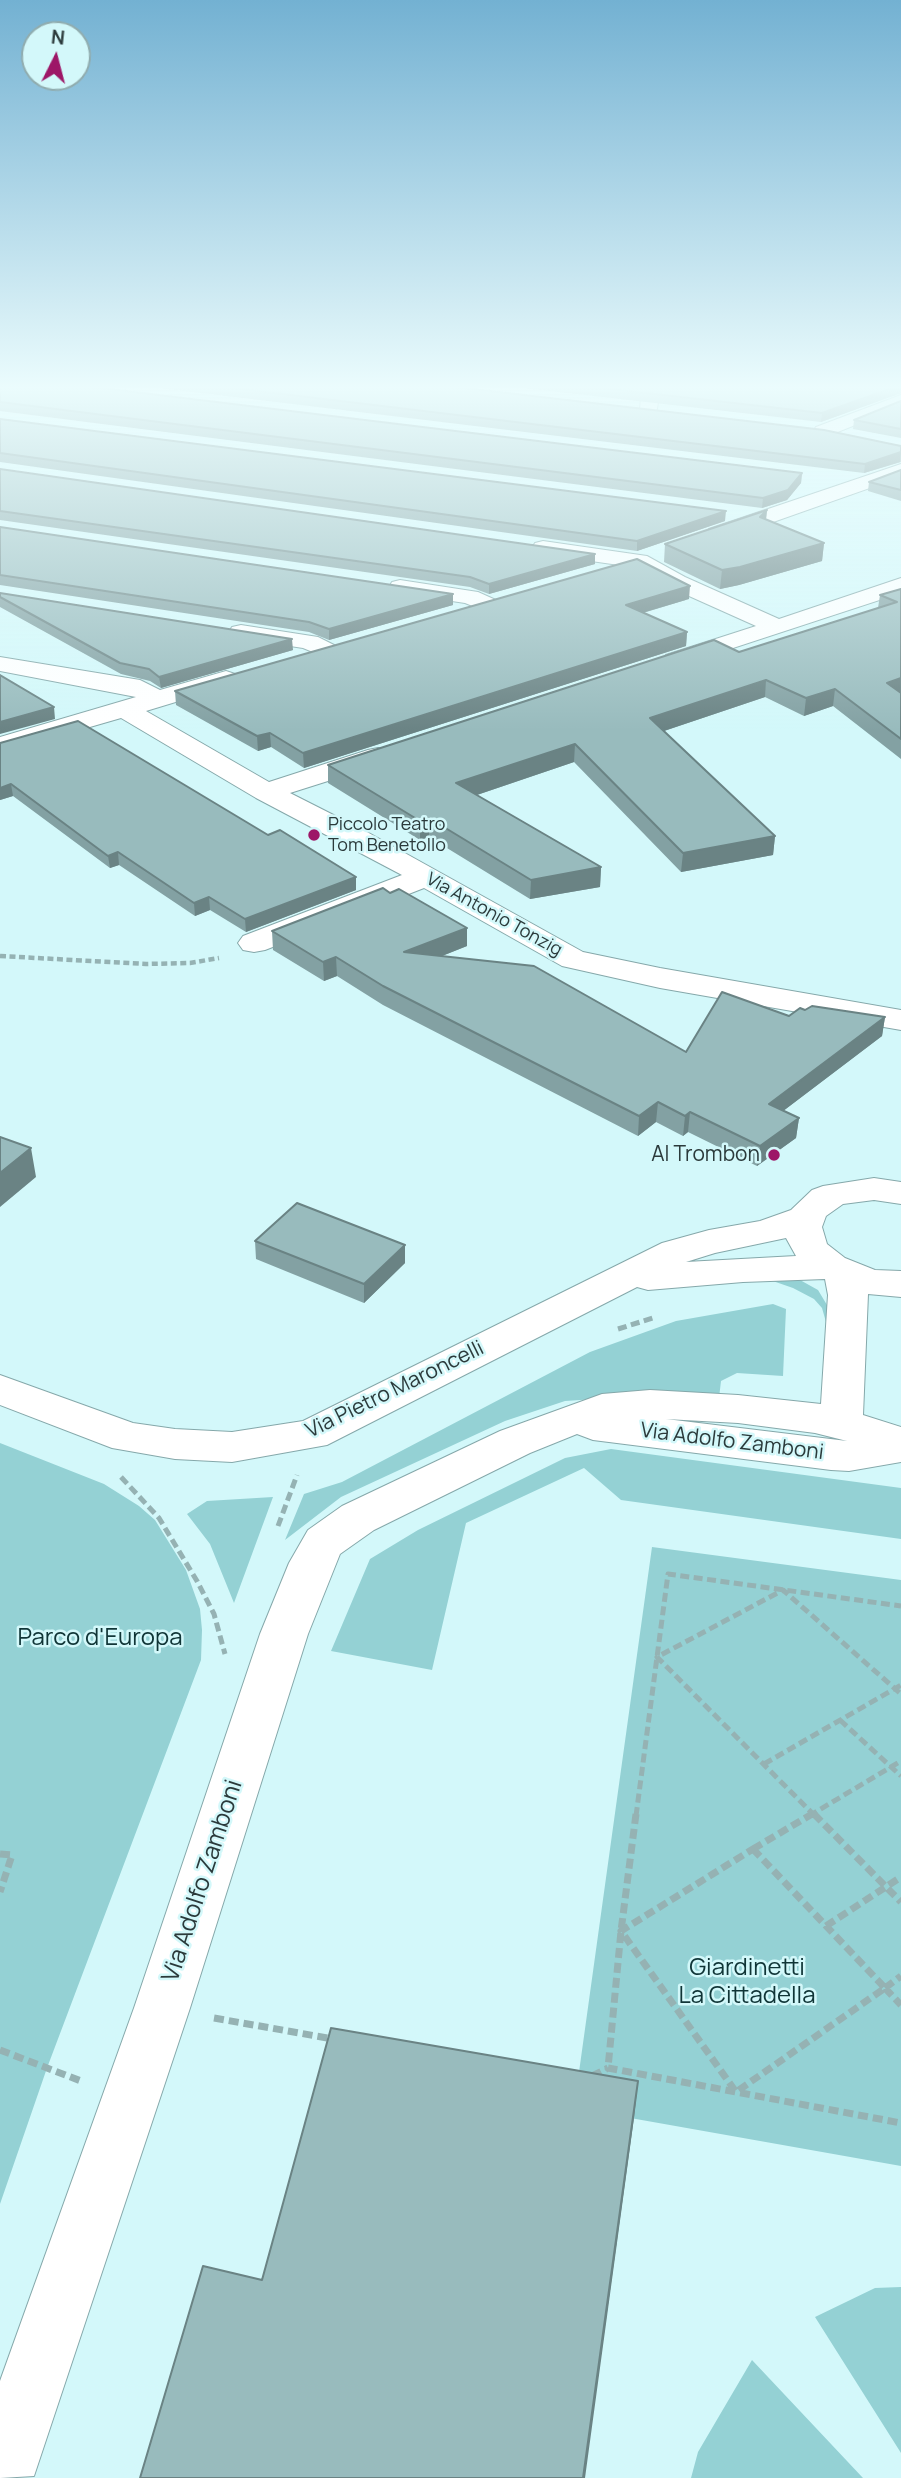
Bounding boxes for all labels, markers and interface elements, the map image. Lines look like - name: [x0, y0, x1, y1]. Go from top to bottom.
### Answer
- north arrow: [21, 21, 91, 91]
- text: N: [50, 23, 66, 51]
- place label: Piccolo Teatro Tom Benetollo: [328, 814, 446, 856]
- marker: Piccolo Teatro Tom Benetollo: [306, 827, 322, 843]
- street label: Via Antonio Tonzig: [422, 869, 566, 961]
- place label: Al Trombon: [651, 1142, 760, 1168]
- marker: Al Trombon: [766, 1147, 782, 1163]
- street label: Via Pietro Maroncelli: [302, 1336, 488, 1444]
- street label: Via Adolfo Zamboni: [639, 1418, 825, 1466]
- park label: Parco d'Europa: [17, 1624, 183, 1652]
- street label: Via Adolfo Zamboni: [157, 1776, 249, 1986]
- park label: Giardinetti La Cittadella: [678, 1954, 816, 2010]

